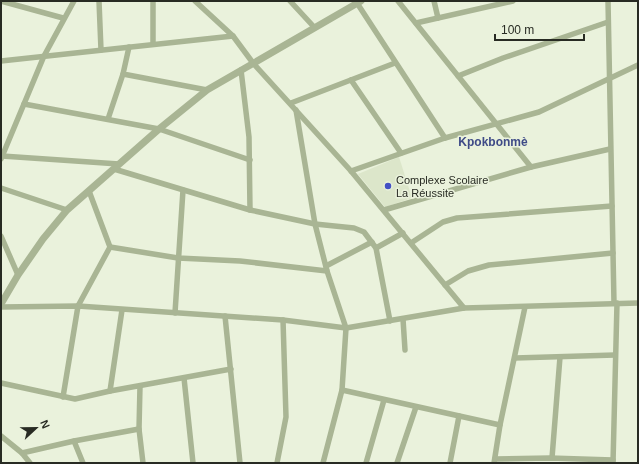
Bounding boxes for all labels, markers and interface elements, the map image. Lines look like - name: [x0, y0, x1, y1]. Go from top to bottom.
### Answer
- scale bar: [495, 16, 584, 42]
- text: 100 m: [501, 23, 534, 37]
- district label: Kpokbonmè: [458, 135, 528, 149]
- place label: Complexe Scolaire La Réussite: [396, 174, 488, 199]
- marker: Complexe Scolaire La Réussite: [383, 181, 393, 191]
- north arrow: [16, 408, 56, 448]
- text: N: [38, 418, 52, 430]

